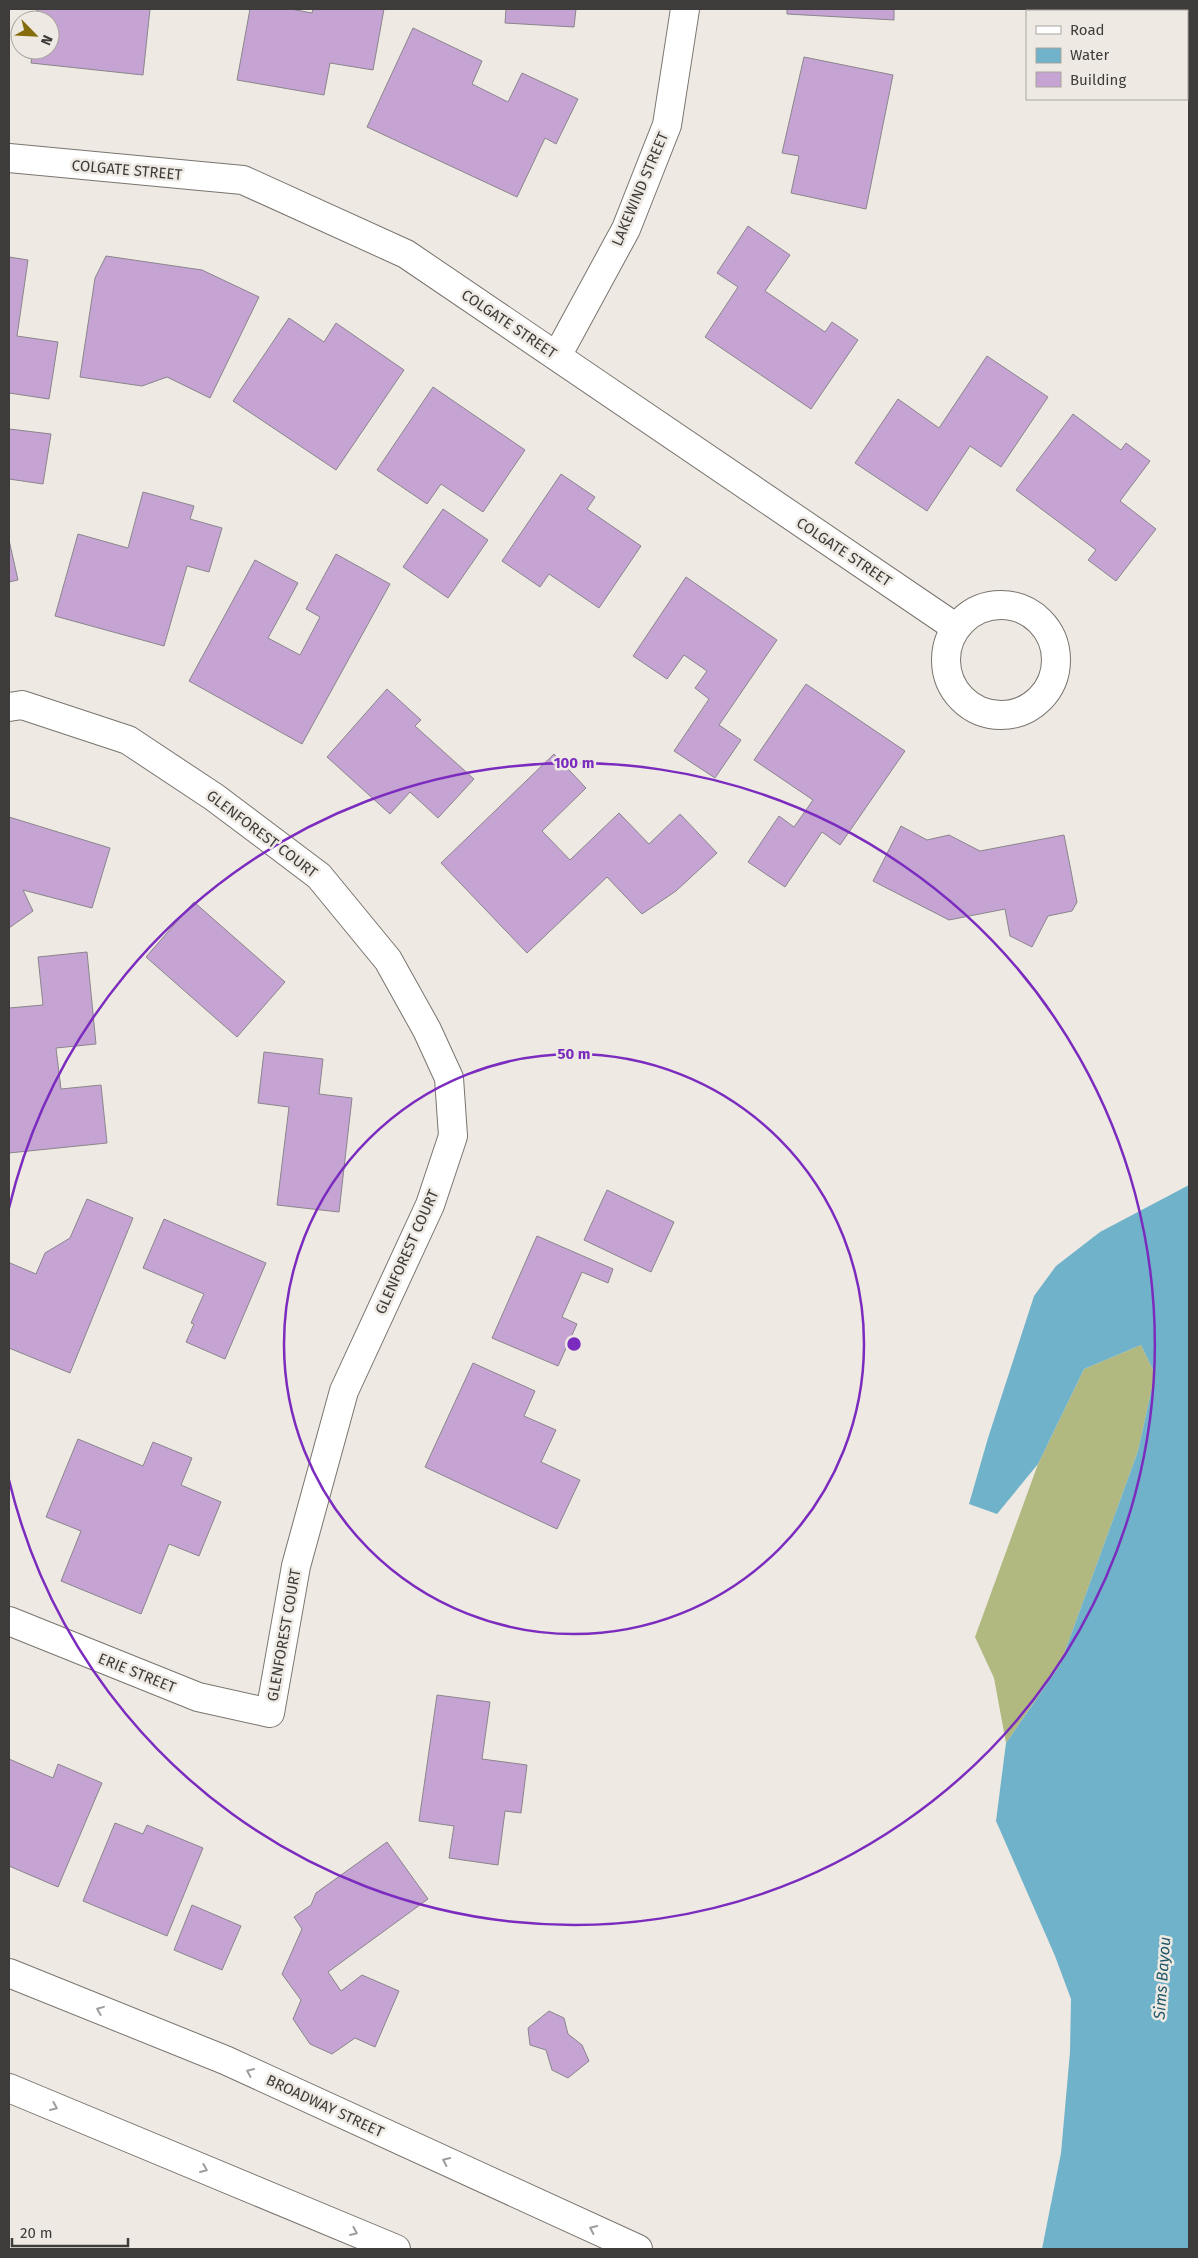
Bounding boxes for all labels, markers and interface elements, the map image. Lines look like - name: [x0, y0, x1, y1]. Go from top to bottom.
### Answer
- north arrow: [10, 10, 60, 60]
- legend: [1026, 10, 1188, 100]
- text: Road: [1070, 21, 1105, 39]
- text: N: [37, 32, 56, 48]
- text: Water: [1070, 46, 1109, 64]
- text: Building: [1070, 71, 1126, 89]
- street label: LAKEWIND STREET: [608, 129, 672, 249]
- street label: COLGATE STREET: [71, 156, 183, 184]
- street label: COLGATE STREET: [458, 286, 560, 363]
- street label: COLGATE STREET: [793, 514, 895, 591]
- text: 100 m: [554, 754, 594, 772]
- street label: GLENFOREST COURT: [203, 786, 321, 882]
- text: 50 m: [557, 1045, 591, 1063]
- street label: GLENFOREST COURT: [371, 1187, 443, 1317]
- centre of rings: [565, 1335, 583, 1353]
- street label: GLENFOREST COURT: [263, 1567, 305, 1703]
- street label: ERIE STREET: [96, 1649, 179, 1697]
- water label: Sims Bayou: [1150, 1936, 1174, 2021]
- one-way arrow: [96, 2005, 105, 2016]
- one-way arrow: [246, 2068, 255, 2078]
- street label: BROADWAY STREET: [263, 2071, 387, 2141]
- one-way arrow: [49, 2101, 58, 2111]
- one-way arrow: [442, 2157, 451, 2168]
- one-way arrow: [199, 2163, 208, 2174]
- scale bar: [12, 2216, 129, 2248]
- text: 20 m: [20, 2224, 53, 2242]
- one-way arrow: [589, 2225, 598, 2235]
- one-way arrow: [349, 2226, 358, 2236]

